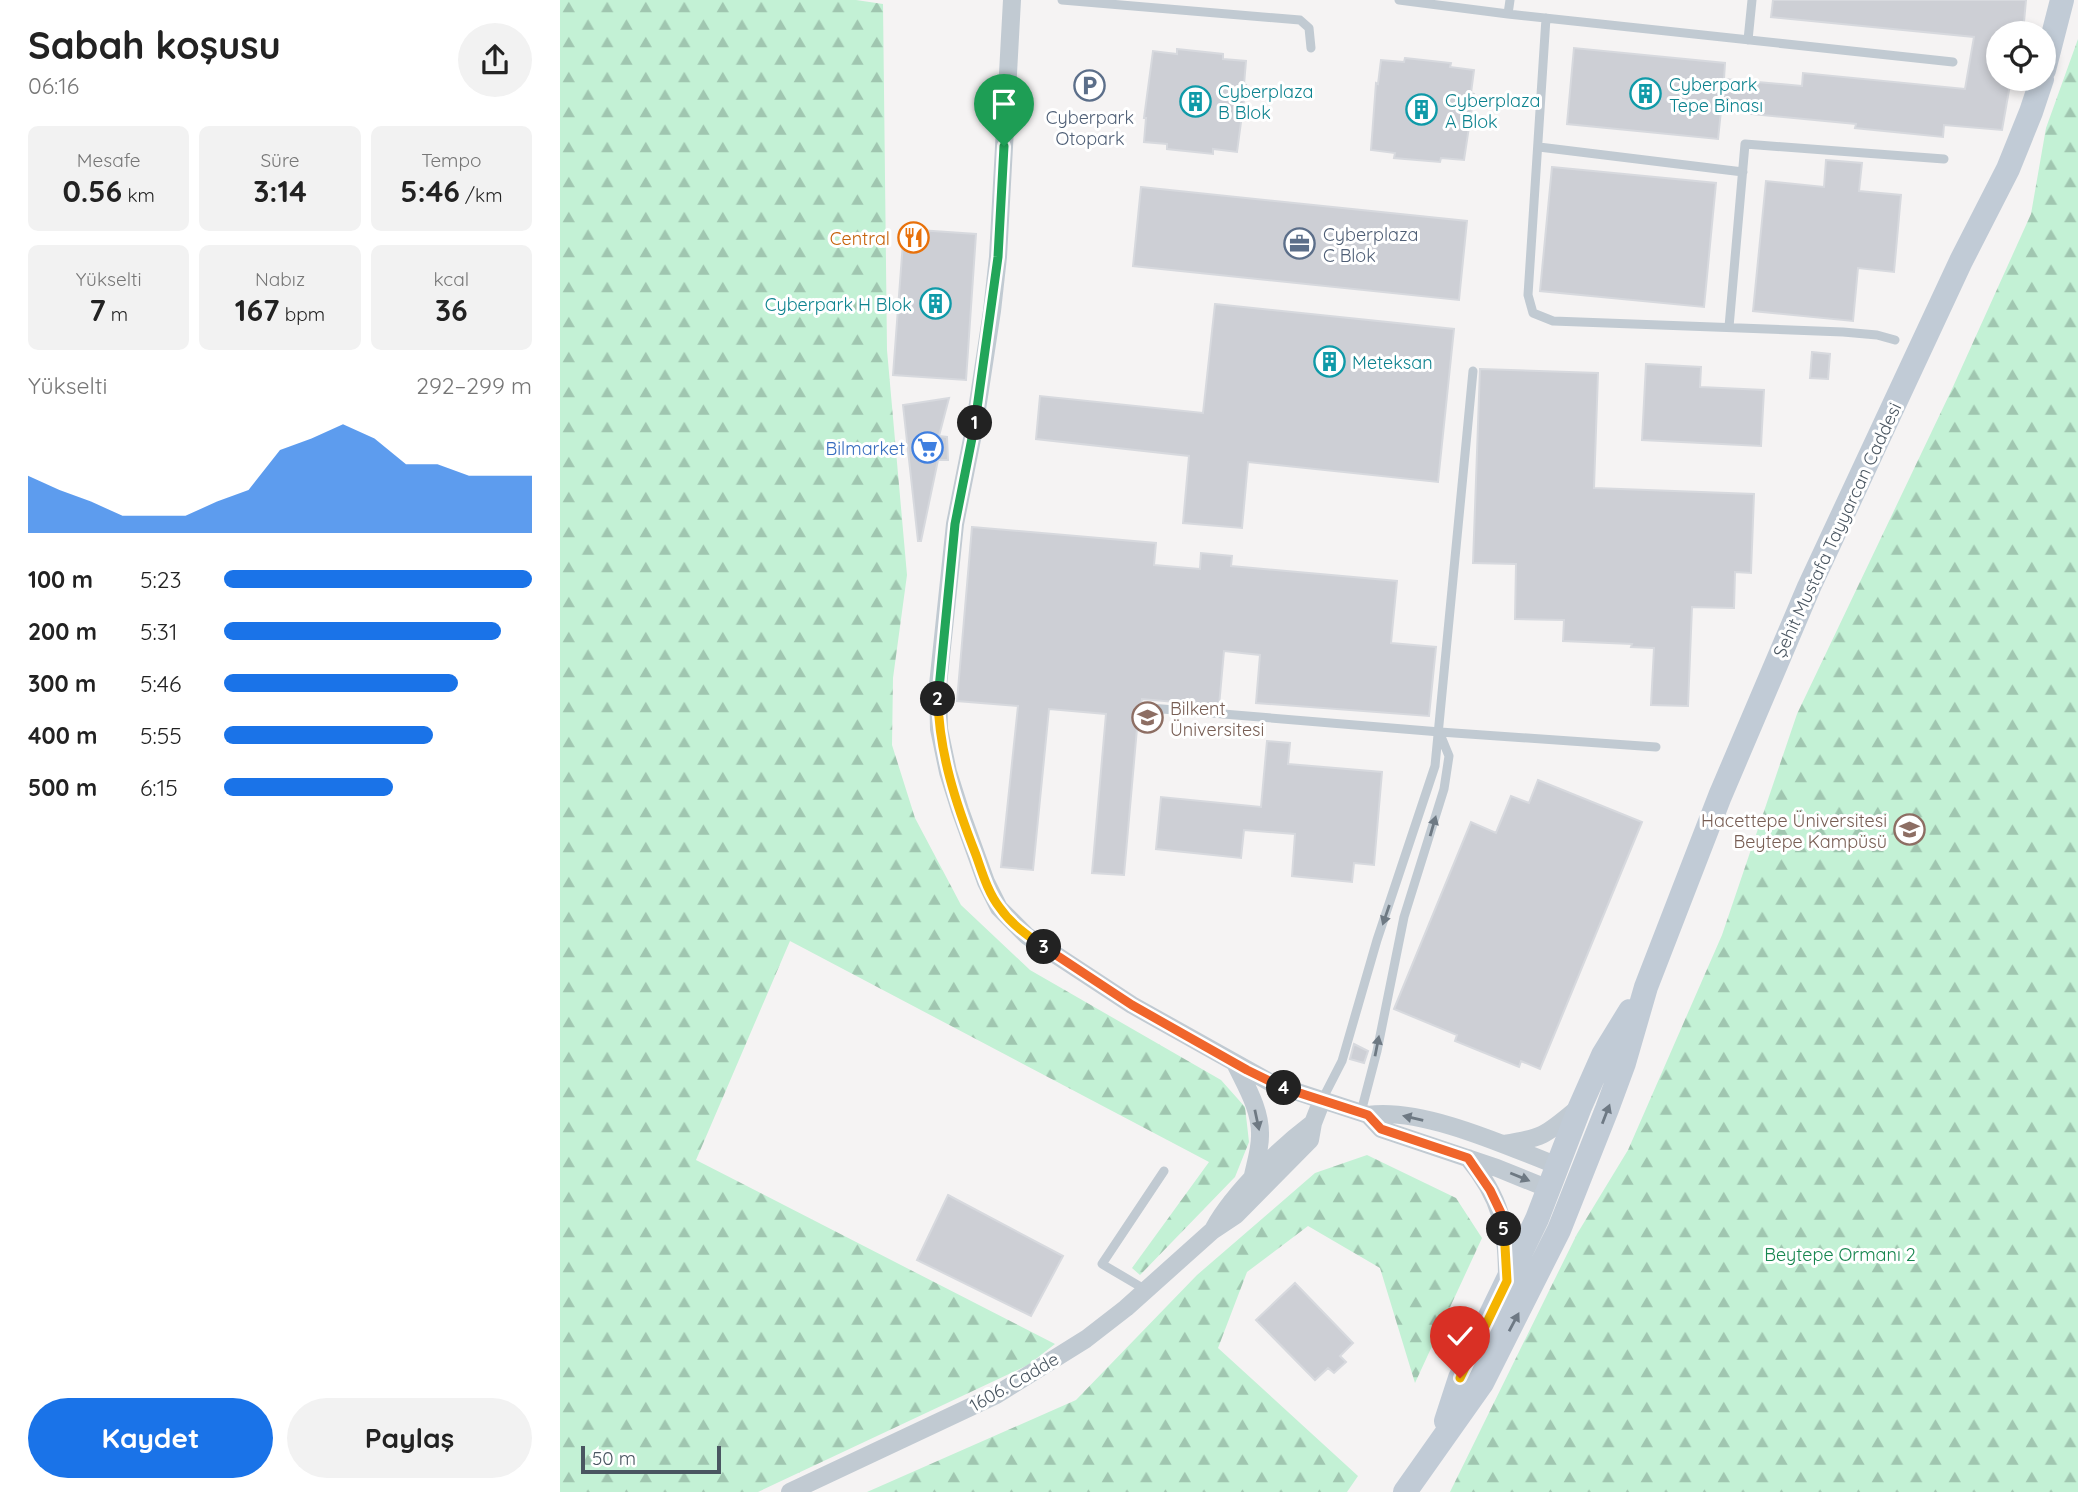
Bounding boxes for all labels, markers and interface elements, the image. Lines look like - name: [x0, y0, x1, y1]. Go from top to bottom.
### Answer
- text: Sabah koşusu: [28, 21, 281, 69]
- map controls: [1986, 21, 2056, 91]
- button: locate: [1986, 21, 2056, 91]
- button: share: [458, 23, 532, 97]
- parking icon: Cyberpark Otopark: [1073, 69, 1107, 103]
- text: 06:16: [28, 71, 79, 100]
- place label: Cyberpark Tepe Binası: [1669, 73, 1763, 117]
- pin: [974, 74, 1034, 146]
- building icon: Cyberpark Tepe Binası: [1629, 77, 1663, 111]
- place label: Cyberplaza B Blok: [1218, 80, 1313, 124]
- building icon: Cyberplaza B Blok: [1178, 84, 1212, 118]
- icon: arrive: [985, 85, 1023, 123]
- place label: Cyberplaza A Blok: [1445, 89, 1540, 133]
- building icon: Cyberplaza A Blok: [1405, 93, 1439, 127]
- place label: Cyberpark Otopark: [1046, 106, 1134, 150]
- text: Mesafe: [77, 148, 141, 172]
- text: Süre: [260, 148, 300, 172]
- text: Tempo: [421, 148, 481, 172]
- text: 0.56: [62, 172, 122, 210]
- text: 3:14: [253, 172, 307, 210]
- text: 5:46: [400, 172, 460, 210]
- text: km: [122, 183, 155, 207]
- text: /km: [460, 183, 502, 207]
- restaurant icon: Central: [896, 221, 930, 255]
- place label: Cyberplaza C Blok: [1323, 223, 1418, 267]
- place label: Central: [830, 227, 890, 250]
- office icon: Cyberplaza C Blok: [1283, 227, 1317, 261]
- text: Yükselti: [76, 267, 141, 291]
- text: Nabız: [255, 267, 305, 291]
- text: kcal: [434, 267, 469, 291]
- building icon: Cyberpark H Blok: [918, 287, 952, 321]
- text: 7: [89, 291, 106, 329]
- text: 167: [235, 291, 280, 329]
- text: 36: [435, 291, 468, 329]
- place label: Cyberpark H Blok: [765, 293, 912, 316]
- text: m: [106, 302, 128, 326]
- text: bpm: [280, 302, 325, 326]
- building icon: Meteksan: [1312, 345, 1346, 379]
- place label: Meteksan: [1352, 351, 1433, 374]
- text: Yükselti: [28, 371, 107, 400]
- text: 292–299 m: [416, 371, 532, 400]
- street label: Şehit Mustafa Tayyarcan Caddesi: [1768, 399, 1906, 661]
- pin: 1: [958, 406, 992, 440]
- text: 1: [971, 410, 978, 434]
- supermarket icon: Bilmarket: [911, 431, 945, 465]
- place label: Bilmarket: [826, 437, 905, 460]
- text: 100 m: [28, 565, 93, 594]
- text: 5:23: [140, 565, 182, 594]
- text: 200 m: [28, 617, 97, 646]
- text: 5:31: [140, 617, 177, 646]
- text: 300 m: [28, 669, 96, 698]
- text: 5:46: [140, 669, 181, 698]
- pin: 2: [920, 682, 956, 716]
- text: 2: [932, 686, 943, 710]
- place label: Bilkent Üniversitesi: [1170, 697, 1264, 741]
- school or university icon: Bilkent Üniversitesi: [1130, 701, 1164, 735]
- text: 400 m: [28, 721, 97, 750]
- text: 5:55: [140, 721, 182, 750]
- text: 500 m: [28, 773, 97, 802]
- text: 6:15: [140, 773, 178, 802]
- place label: Hacettepe Üniversitesi Beytepe Kampüsü: [1701, 809, 1887, 853]
- school or university icon: Hacettepe Üniversitesi Beytepe Kampüsü: [1893, 813, 1927, 847]
- one-way arrow: [1429, 815, 1439, 836]
- one-way arrow: [1380, 904, 1391, 925]
- pin: 3: [1026, 930, 1062, 964]
- text: 3: [1038, 934, 1049, 958]
- one-way arrow: [1372, 1035, 1383, 1057]
- pin: 4: [1266, 1070, 1302, 1106]
- text: 4: [1278, 1075, 1289, 1099]
- one-way arrow: [1600, 1103, 1611, 1124]
- one-way arrow: [1252, 1109, 1263, 1131]
- one-way arrow: [1402, 1112, 1424, 1123]
- one-way arrow: [1509, 1172, 1530, 1183]
- pin: 5: [1486, 1212, 1522, 1246]
- text: 5: [1498, 1216, 1509, 1240]
- park label: Beytepe Ormanı 2: [1764, 1243, 1916, 1266]
- pin: [1430, 1306, 1490, 1378]
- one-way arrow: [1507, 1311, 1519, 1331]
- icon: check: [1441, 1317, 1479, 1355]
- street label: 1606. Cadde: [965, 1347, 1063, 1417]
- button: Kaydet: [28, 1398, 273, 1478]
- button: Paylaş: [287, 1398, 532, 1478]
- scale bar: [581, 1443, 721, 1475]
- text: 50 m: [592, 1446, 636, 1470]

